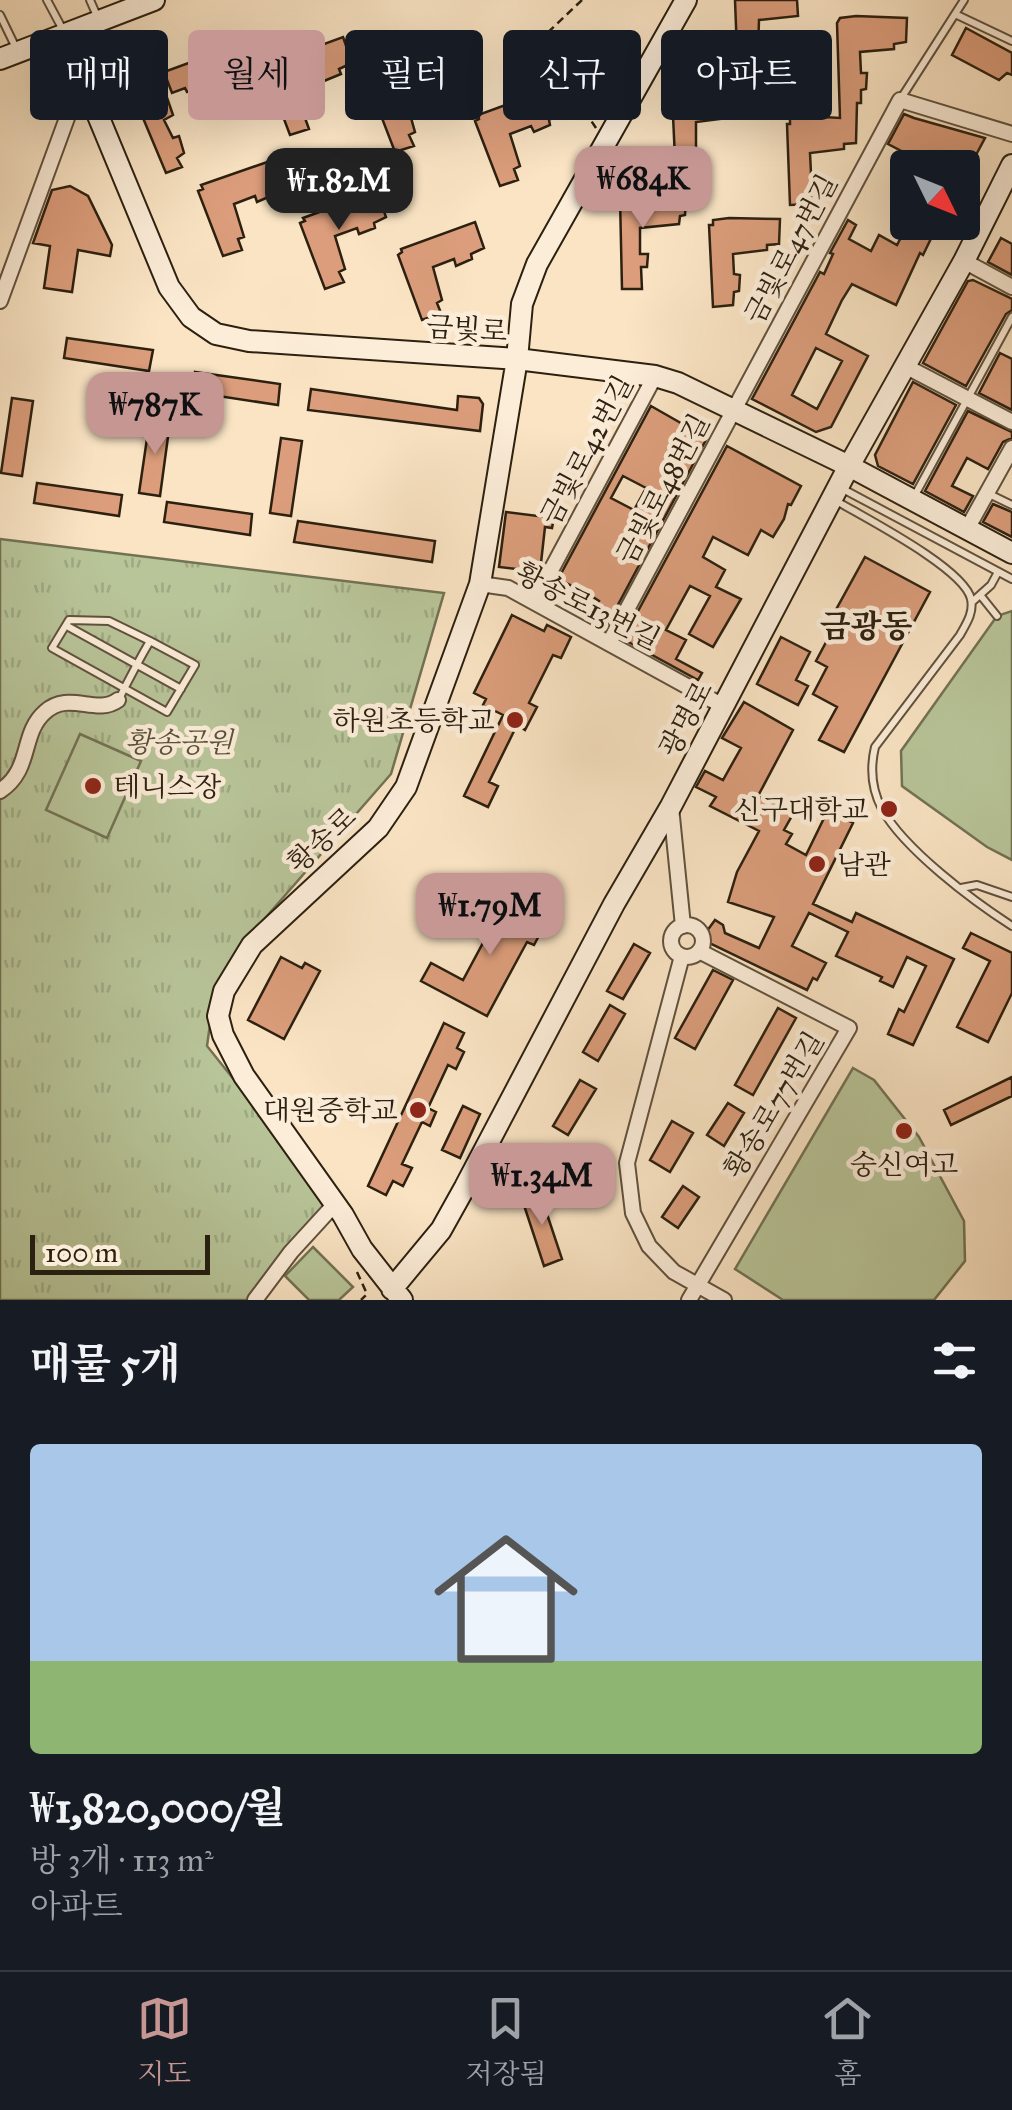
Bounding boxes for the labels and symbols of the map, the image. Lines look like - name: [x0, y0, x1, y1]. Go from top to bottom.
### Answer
- pin: ₩684K: [573, 146, 713, 231]
- pin: ₩1.82M: [258, 148, 420, 233]
- north arrow: [890, 150, 980, 240]
- street label: 금빛로47번길: [737, 168, 845, 330]
- street label: 금빛로: [425, 309, 509, 349]
- street label: 금빛로42번길: [533, 369, 641, 531]
- pin: ₩787K: [85, 372, 225, 457]
- street label: 금빛로48번길: [609, 408, 717, 570]
- street label: 황송로13번길: [510, 555, 666, 657]
- district label: 금광동: [820, 607, 912, 646]
- street label: 광명로: [651, 675, 721, 763]
- place label: 하원초등학교: [333, 703, 495, 738]
- marker: 하원초등학교: [504, 709, 526, 731]
- park label: 황송공원: [125, 725, 235, 760]
- place label: 테니스장: [113, 769, 221, 804]
- marker: 테니스장: [82, 775, 104, 797]
- place label: 신구대학교: [734, 792, 869, 827]
- marker: 신구대학교: [878, 798, 900, 820]
- street label: 황송로: [280, 800, 364, 880]
- place label: 남관: [837, 847, 891, 882]
- marker: 남관: [806, 853, 828, 875]
- pin: ₩1.79M: [409, 873, 571, 958]
- street label: 황송로77번길: [716, 1025, 832, 1185]
- place label: 대원중학교: [263, 1093, 398, 1128]
- marker: 대원중학교: [407, 1099, 429, 1121]
- marker: 숭신여고: [893, 1120, 915, 1142]
- pin: ₩1.34M: [461, 1143, 623, 1228]
- place label: 숭신여고: [850, 1147, 958, 1182]
- scale bar: [30, 1230, 210, 1274]

